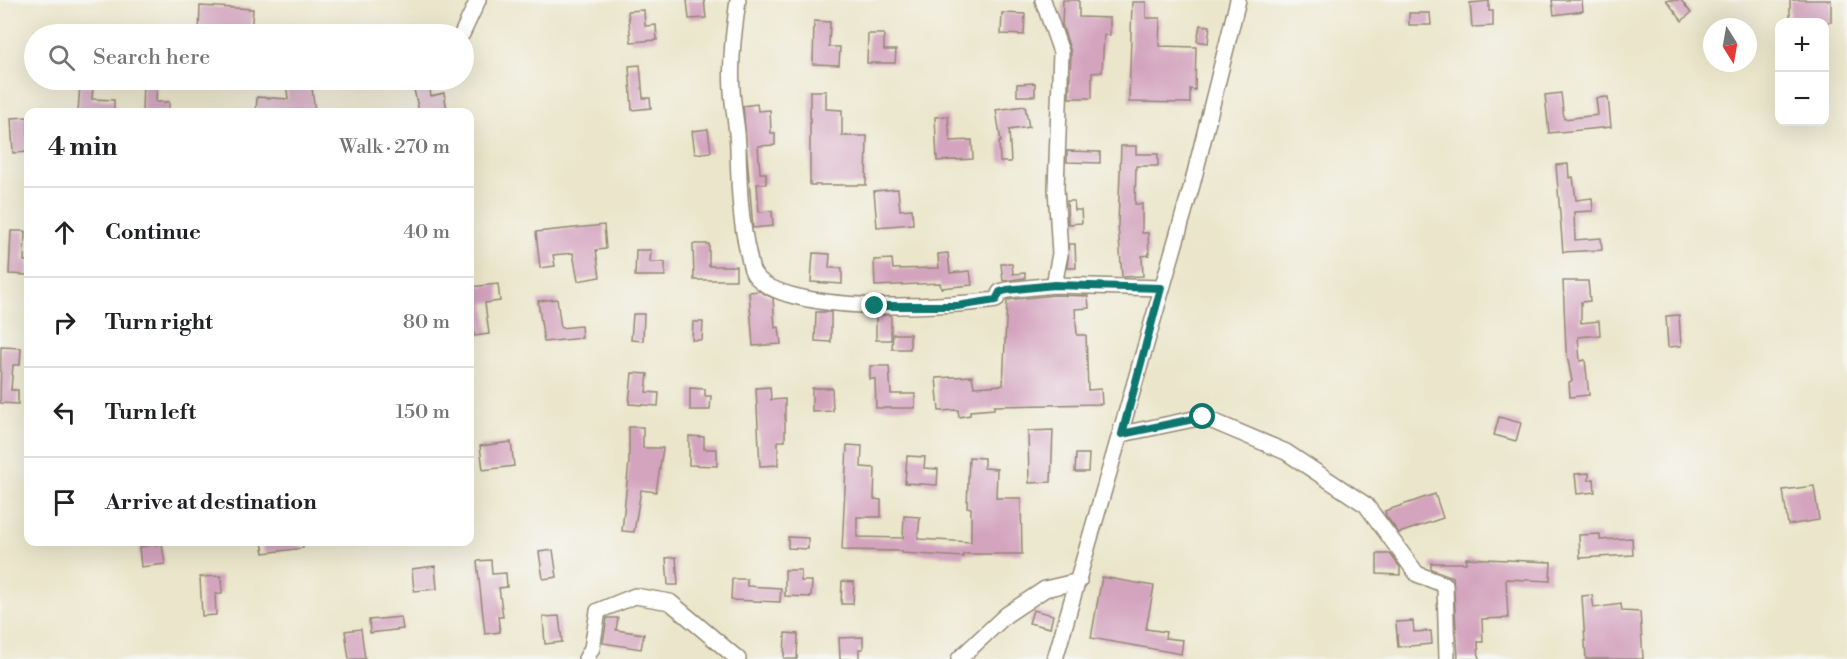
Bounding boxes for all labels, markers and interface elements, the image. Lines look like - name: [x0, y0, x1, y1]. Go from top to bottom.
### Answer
- north arrow: [1703, 18, 1757, 72]
- map controls: [1775, 18, 1829, 126]
- button: +: [1775, 18, 1829, 72]
- search box: [24, 24, 474, 90]
- icon: search: [45, 41, 78, 74]
- text: Search here: [93, 44, 210, 71]
- button: −: [1775, 72, 1829, 126]
- text: 4 min: [48, 131, 118, 163]
- text: Walk · 270 m: [339, 135, 450, 160]
- icon: ahead: [48, 216, 81, 249]
- text: Continue: [105, 219, 201, 246]
- text: 40 m: [403, 220, 450, 245]
- route end: [861, 292, 887, 318]
- icon: right: [48, 306, 81, 339]
- text: Turn right: [105, 309, 213, 336]
- text: 80 m: [403, 310, 450, 335]
- icon: left: [48, 396, 81, 429]
- text: Turn left: [105, 399, 196, 426]
- text: 150 m: [395, 400, 450, 425]
- route start: [1189, 403, 1215, 429]
- icon: arrive: [48, 486, 81, 519]
- text: Arrive at destination: [105, 489, 317, 516]

